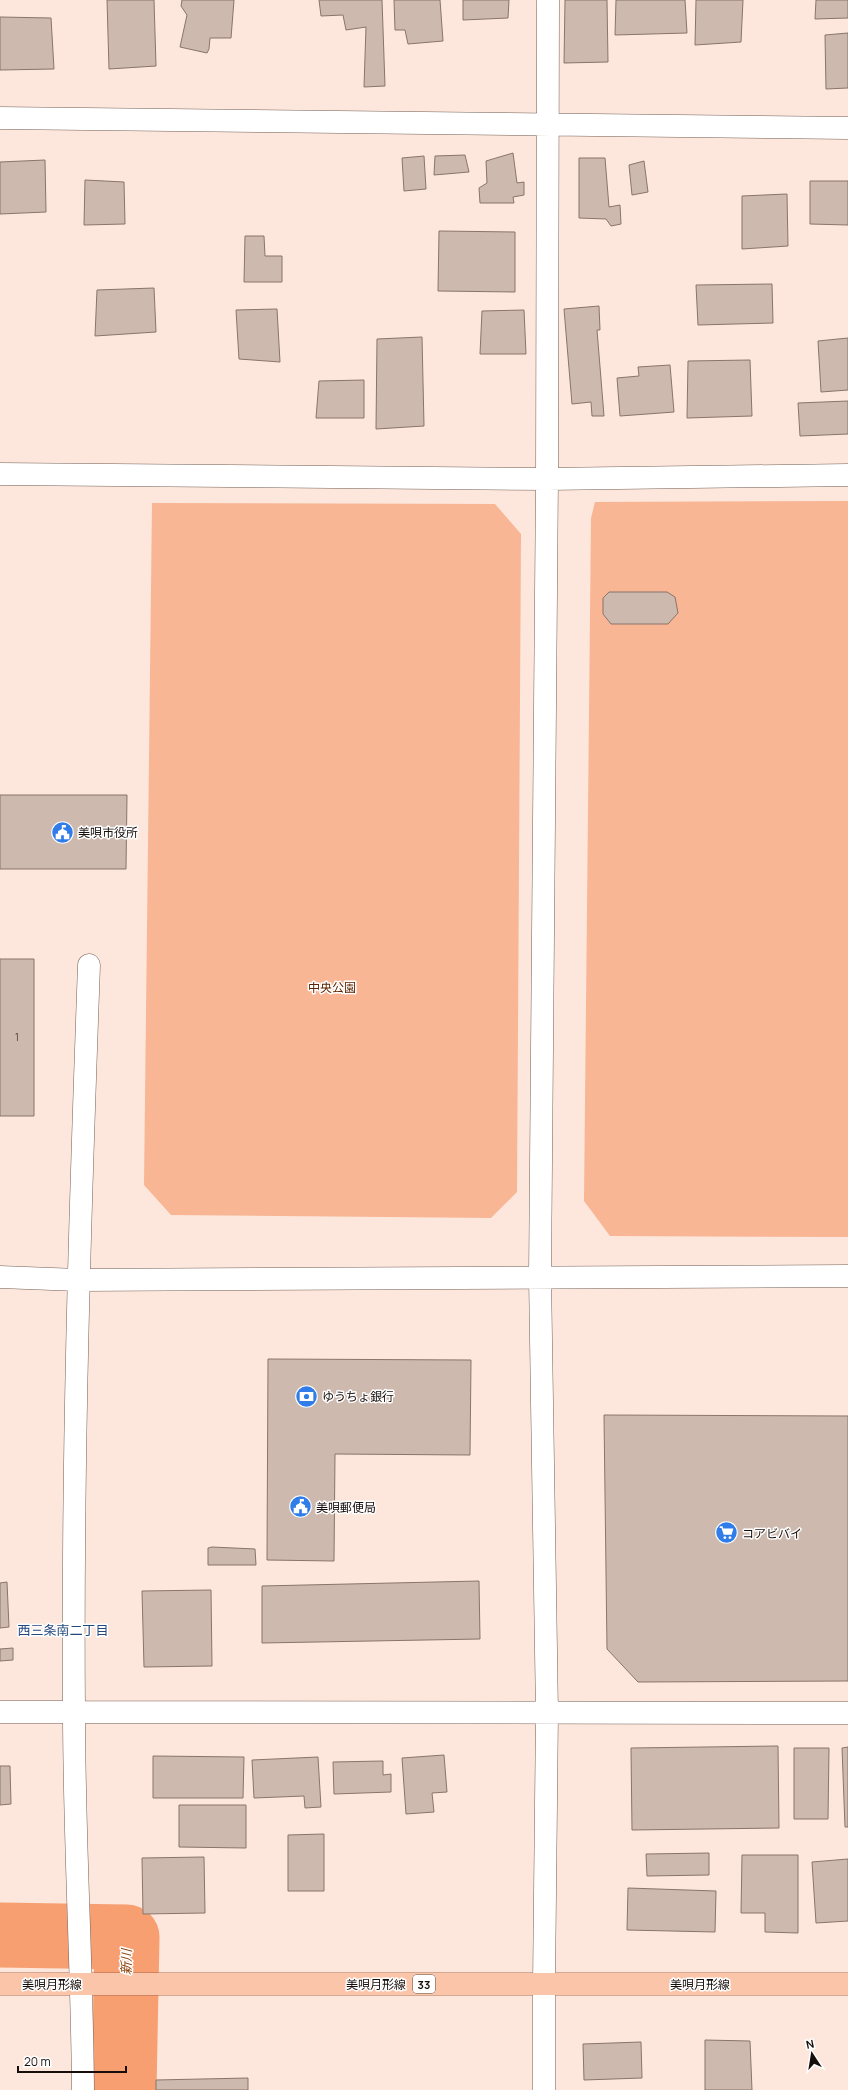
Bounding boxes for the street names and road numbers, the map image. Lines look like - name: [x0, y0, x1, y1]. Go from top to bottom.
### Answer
- road number: 33: [413, 1975, 435, 1993]
- street label: 美唄月形線: [22, 1976, 82, 1993]
- street label: 美唄月形線: [346, 1976, 406, 1993]
- street label: 美唄月形線: [670, 1976, 730, 1993]

